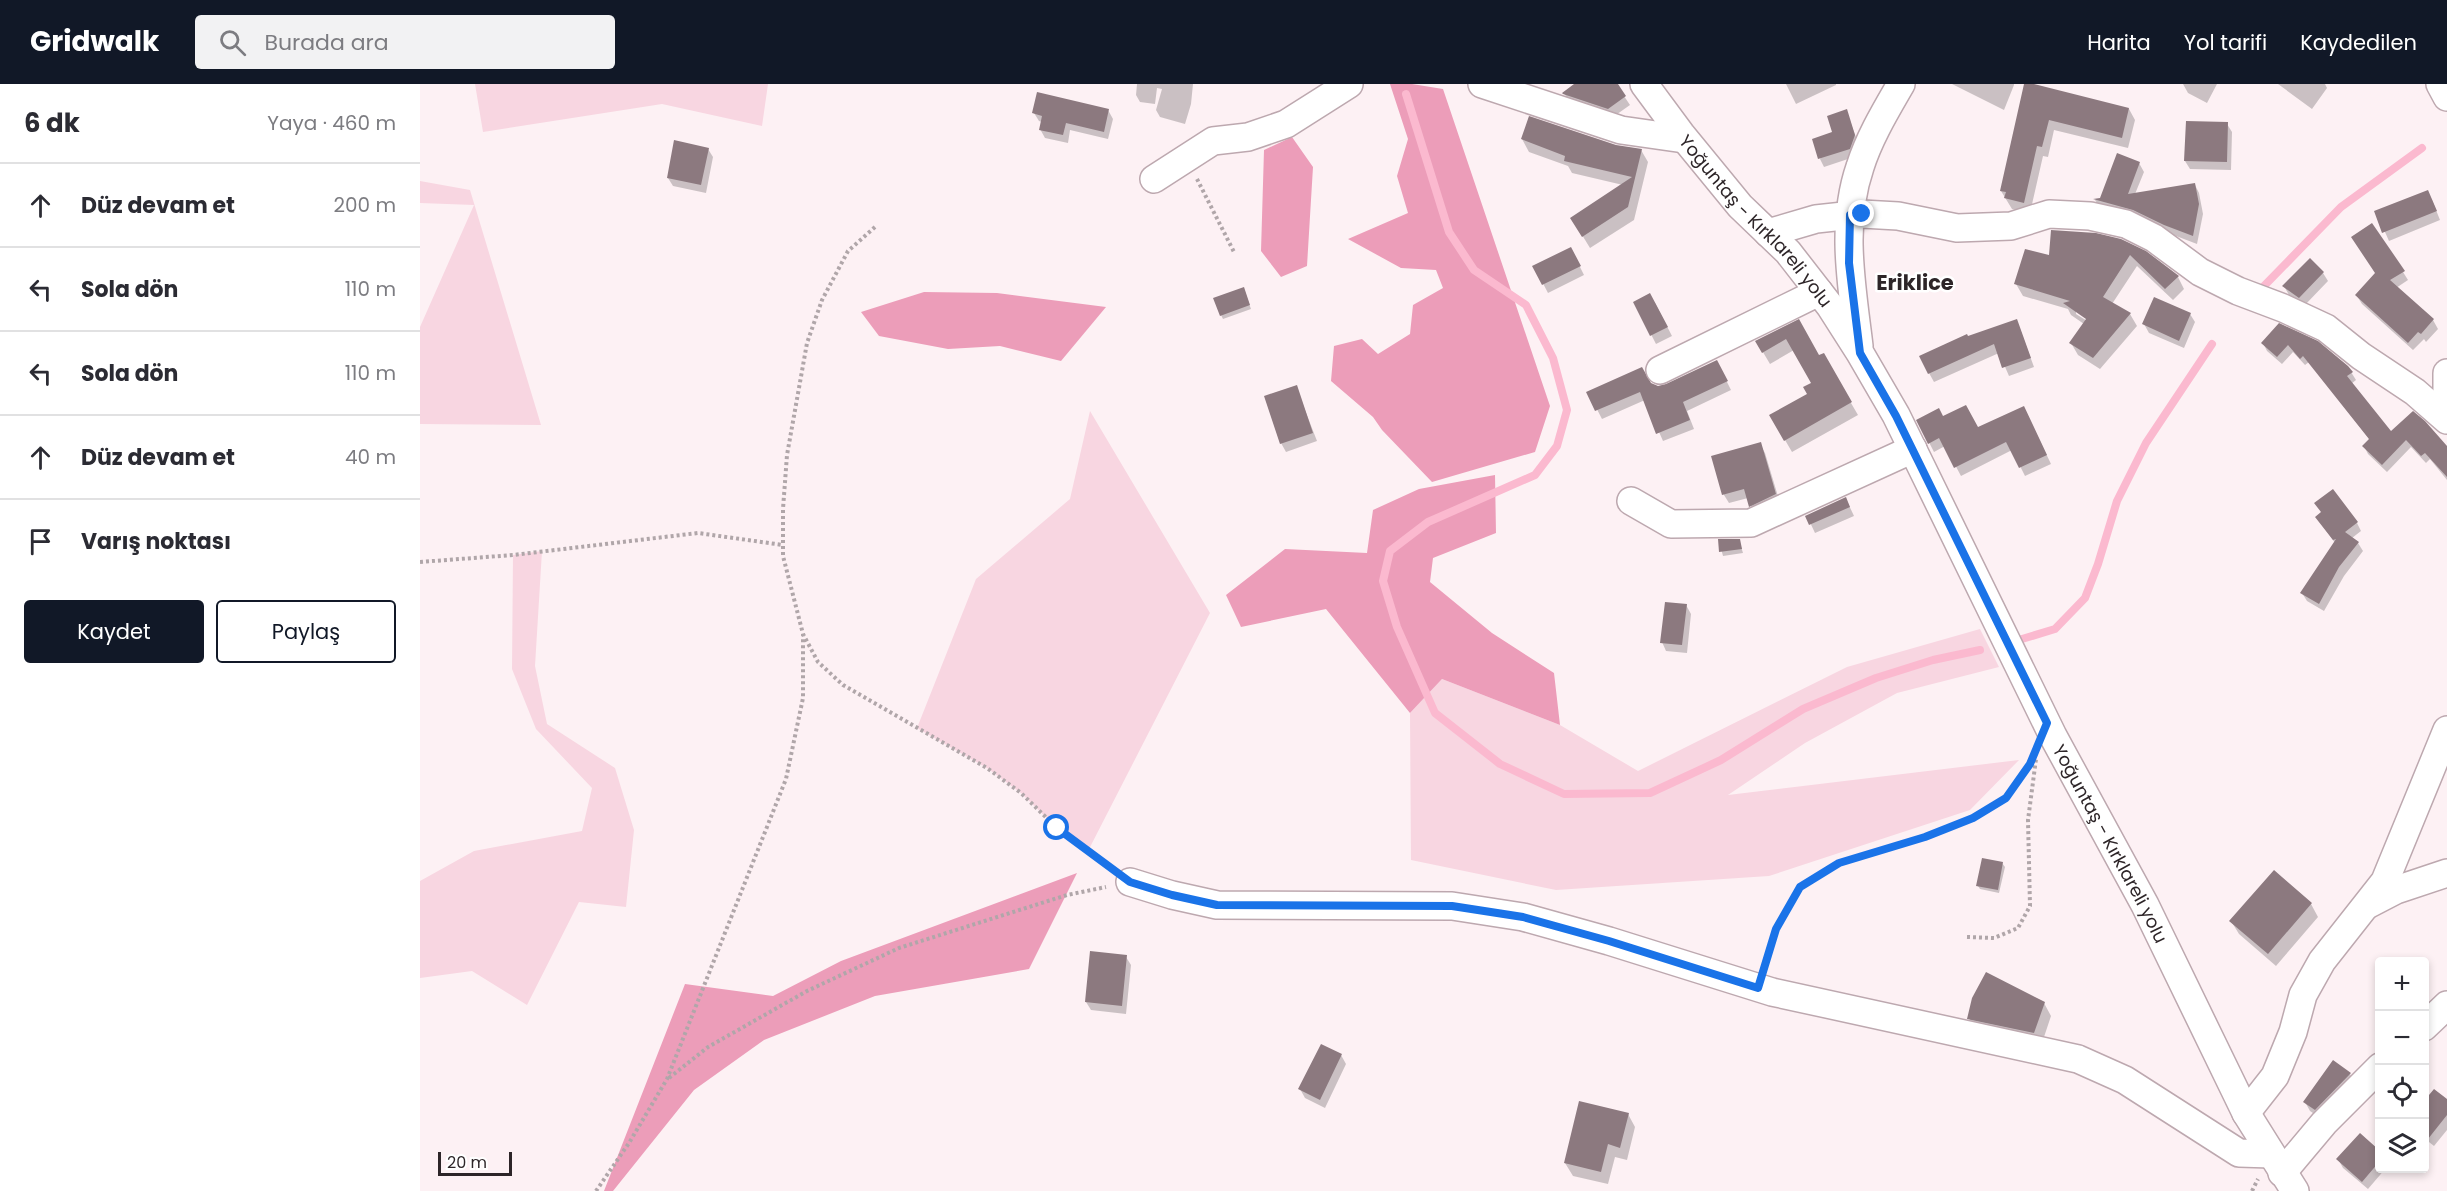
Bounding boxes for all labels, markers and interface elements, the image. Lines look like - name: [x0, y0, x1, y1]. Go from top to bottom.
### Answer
- search box: [195, 15, 615, 69]
- text: Gridwalk: [30, 22, 159, 61]
- icon: search: [216, 26, 249, 59]
- text: Burada ara: [264, 27, 389, 58]
- text: Harita: [2087, 28, 2151, 57]
- text: Yol tarifi: [2184, 28, 2267, 57]
- text: Kaydedilen: [2300, 28, 2417, 57]
- text: 6 dk: [24, 105, 80, 141]
- text: Yaya · 460 m: [267, 109, 396, 137]
- street label: Yoğuntaş - Kırklareli yolu: [1674, 129, 1839, 312]
- icon: ahead: [24, 189, 57, 222]
- text: Düz devam et: [81, 190, 235, 221]
- text: 200 m: [333, 191, 396, 219]
- route end: [1848, 200, 1874, 226]
- district label: Eriklice: [1876, 268, 1954, 297]
- icon: left: [24, 273, 57, 306]
- text: Sola dön: [81, 274, 178, 305]
- text: 110 m: [345, 275, 396, 303]
- icon: left: [24, 357, 57, 390]
- text: Sola dön: [81, 358, 178, 389]
- text: 110 m: [345, 359, 396, 387]
- icon: ahead: [24, 441, 57, 474]
- text: Düz devam et: [81, 442, 235, 473]
- text: 40 m: [345, 443, 396, 471]
- icon: arrive: [24, 525, 57, 558]
- text: Varış noktası: [81, 526, 231, 557]
- button: Kaydet: [24, 600, 204, 663]
- button: Paylaş: [216, 600, 396, 663]
- street label: Yoğuntaş - Kırklareli yolu: [2047, 740, 2174, 947]
- route start: [1043, 814, 1069, 840]
- map controls: [2375, 957, 2429, 1173]
- button: +: [2375, 957, 2429, 1011]
- button: −: [2375, 1011, 2429, 1065]
- button: locate: [2375, 1065, 2429, 1119]
- button: layers: [2375, 1119, 2429, 1173]
- scale bar: [438, 1149, 512, 1176]
- text: 20 m: [447, 1151, 487, 1174]

